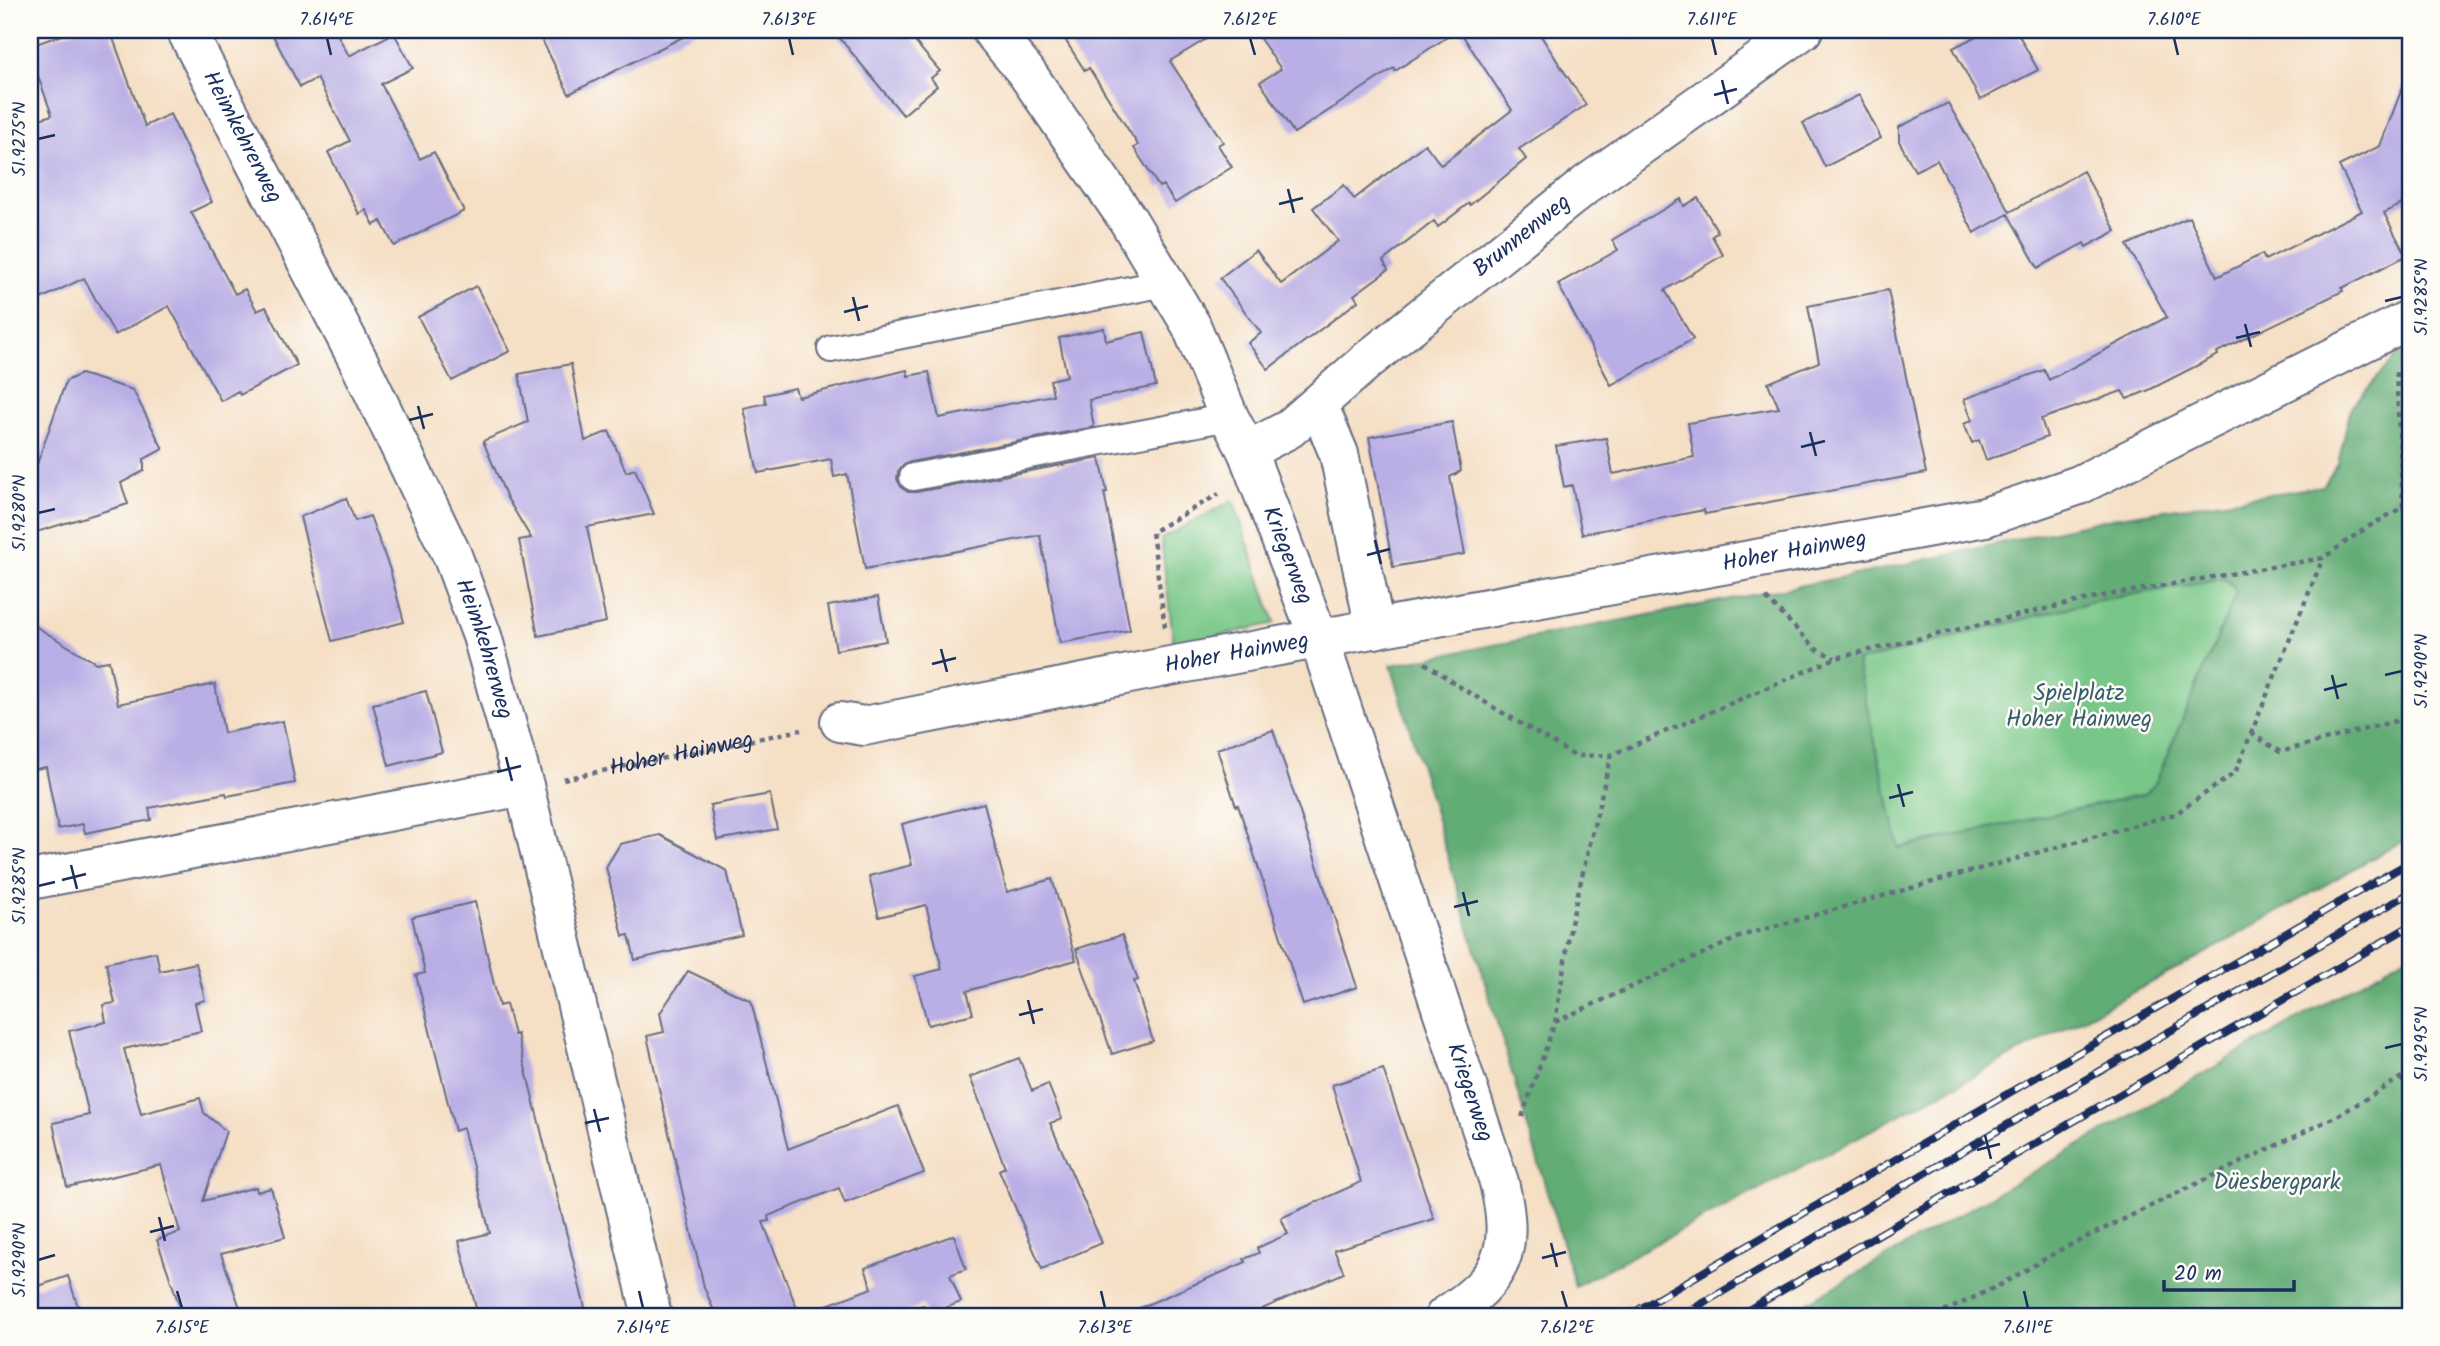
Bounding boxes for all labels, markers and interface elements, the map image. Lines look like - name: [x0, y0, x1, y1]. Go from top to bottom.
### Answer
- text: 7.614°E: [300, 6, 355, 35]
- text: 7.613°E: [761, 6, 817, 35]
- text: 7.612°E: [1222, 6, 1278, 35]
- text: 7.611°E: [1687, 6, 1738, 35]
- text: 7.610°E: [2147, 6, 2201, 35]
- street label: Heimkehrerweg: [192, 64, 291, 210]
- text: 51.9275°N: [6, 101, 35, 177]
- street label: Brunnenweg: [1465, 185, 1579, 287]
- text: 51.9285°N: [2408, 258, 2437, 336]
- text: 51.9280°N: [6, 475, 35, 551]
- street label: Kriegerweg: [1252, 501, 1322, 610]
- street label: Hoher Hainweg: [1719, 521, 1870, 583]
- street label: Heimkehrerweg: [444, 574, 522, 723]
- street label: Hoher Hainweg: [1162, 623, 1312, 685]
- text: 51.9290°N: [2408, 634, 2437, 708]
- park label: Spielplatz Hoher Hainweg: [2006, 676, 2152, 738]
- street label: Hoher Hainweg: [606, 722, 757, 787]
- text: 51.9285°N: [6, 847, 35, 925]
- text: 51.9295°N: [2408, 1006, 2437, 1082]
- street label: Kriegerweg: [1436, 1038, 1503, 1147]
- park label: Düesbergpark: [2213, 1165, 2341, 1201]
- text: 51.9290°N: [6, 1223, 35, 1297]
- scale bar: [2164, 1248, 2293, 1292]
- text: 20 m: [2174, 1258, 2222, 1291]
- text: 7.615°E: [155, 1314, 210, 1343]
- text: 7.614°E: [616, 1314, 671, 1343]
- text: 7.613°E: [1077, 1314, 1133, 1343]
- text: 7.612°E: [1539, 1314, 1595, 1343]
- text: 7.611°E: [2003, 1314, 2054, 1343]

